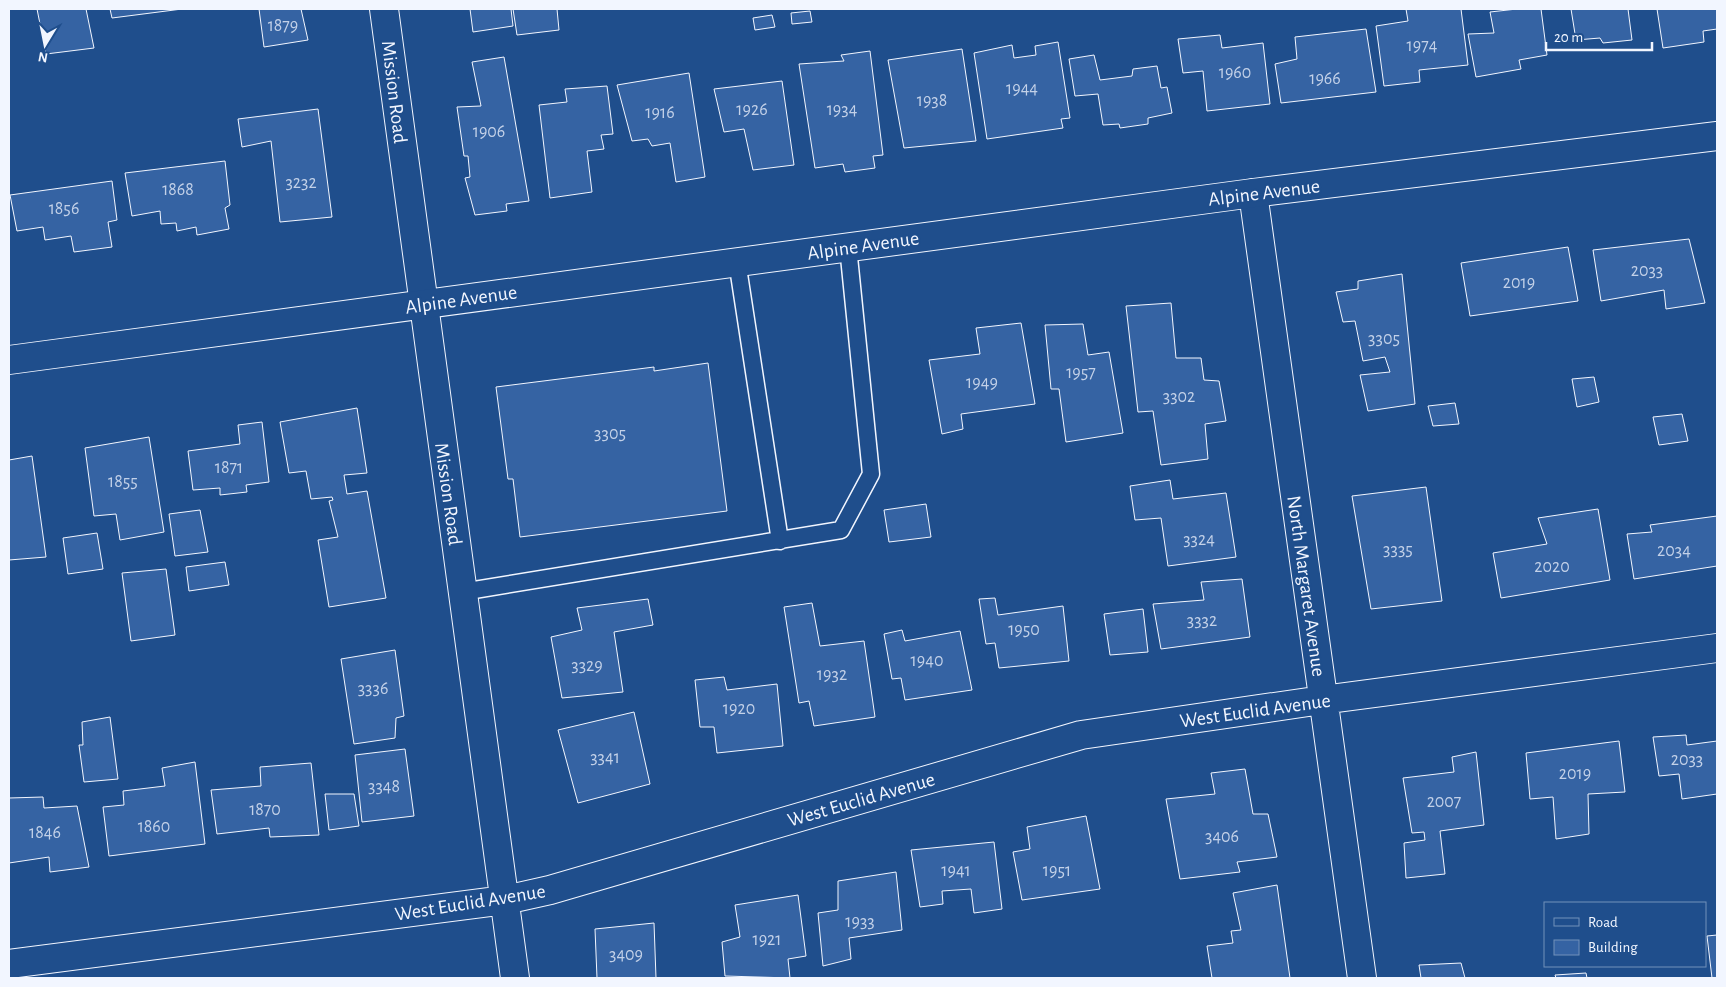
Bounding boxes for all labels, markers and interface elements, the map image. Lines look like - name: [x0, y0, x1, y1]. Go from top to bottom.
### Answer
- house number: 1879: [268, 17, 298, 35]
- north arrow: [20, 20, 70, 70]
- scale bar: [1546, 20, 1652, 52]
- text: 20 m: [1554, 30, 1583, 45]
- house number: 1974: [1407, 37, 1438, 55]
- street label: Mission Road: [378, 40, 410, 145]
- text: N: [37, 49, 49, 65]
- house number: 1960: [1219, 64, 1251, 82]
- house number: 1966: [1309, 70, 1341, 88]
- house number: 1944: [1006, 80, 1038, 98]
- house number: 1938: [917, 92, 947, 110]
- house number: 1926: [736, 101, 768, 119]
- house number: 1934: [827, 101, 858, 119]
- house number: 1916: [645, 104, 675, 122]
- house number: 1906: [473, 123, 505, 141]
- house number: 3232: [285, 174, 317, 192]
- street label: Alpine Avenue: [1207, 176, 1321, 210]
- house number: 1868: [162, 181, 194, 199]
- house number: 1856: [49, 200, 79, 218]
- street label: Alpine Avenue: [806, 228, 920, 264]
- house number: 2033: [1631, 262, 1663, 280]
- house number: 2019: [1503, 274, 1535, 292]
- street label: Alpine Avenue: [404, 282, 518, 318]
- house number: 3305: [1368, 330, 1400, 348]
- house number: 1957: [1066, 364, 1096, 382]
- house number: 1949: [966, 374, 998, 392]
- house number: 3302: [1163, 388, 1195, 406]
- house number: 3305: [594, 425, 626, 443]
- street label: Mission Road: [431, 442, 465, 547]
- house number: 1871: [215, 459, 243, 477]
- house number: 1855: [108, 473, 138, 491]
- street label: North Margaret Avenue: [1283, 494, 1329, 678]
- house number: 3324: [1183, 531, 1215, 549]
- house number: 3335: [1383, 541, 1413, 559]
- house number: 2034: [1657, 542, 1691, 560]
- house number: 2020: [1534, 558, 1570, 576]
- house number: 3332: [1187, 612, 1217, 630]
- house number: 1950: [1008, 621, 1040, 639]
- house number: 1940: [911, 652, 943, 670]
- house number: 3329: [571, 657, 603, 675]
- house number: 1932: [817, 666, 847, 684]
- house number: 3336: [358, 680, 388, 698]
- street label: West Euclid Avenue: [1178, 691, 1332, 731]
- house number: 1920: [723, 700, 755, 718]
- house number: 3341: [590, 749, 620, 767]
- house number: 2033: [1671, 751, 1703, 769]
- house number: 2019: [1559, 765, 1591, 783]
- street label: West Euclid Avenue: [785, 769, 937, 831]
- house number: 3348: [368, 778, 400, 796]
- house number: 2007: [1427, 793, 1461, 811]
- house number: 1870: [249, 801, 281, 819]
- house number: 1860: [138, 818, 170, 836]
- house number: 1846: [29, 824, 61, 842]
- house number: 3406: [1205, 828, 1239, 846]
- house number: 1941: [941, 862, 971, 880]
- house number: 1951: [1043, 862, 1071, 880]
- street label: West Euclid Avenue: [393, 881, 547, 925]
- legend: [1544, 902, 1706, 967]
- house number: 1933: [845, 913, 875, 931]
- text: Road: [1588, 915, 1618, 930]
- house number: 1921: [752, 931, 782, 949]
- text: Building: [1588, 940, 1638, 955]
- house number: 3409: [609, 946, 643, 964]

